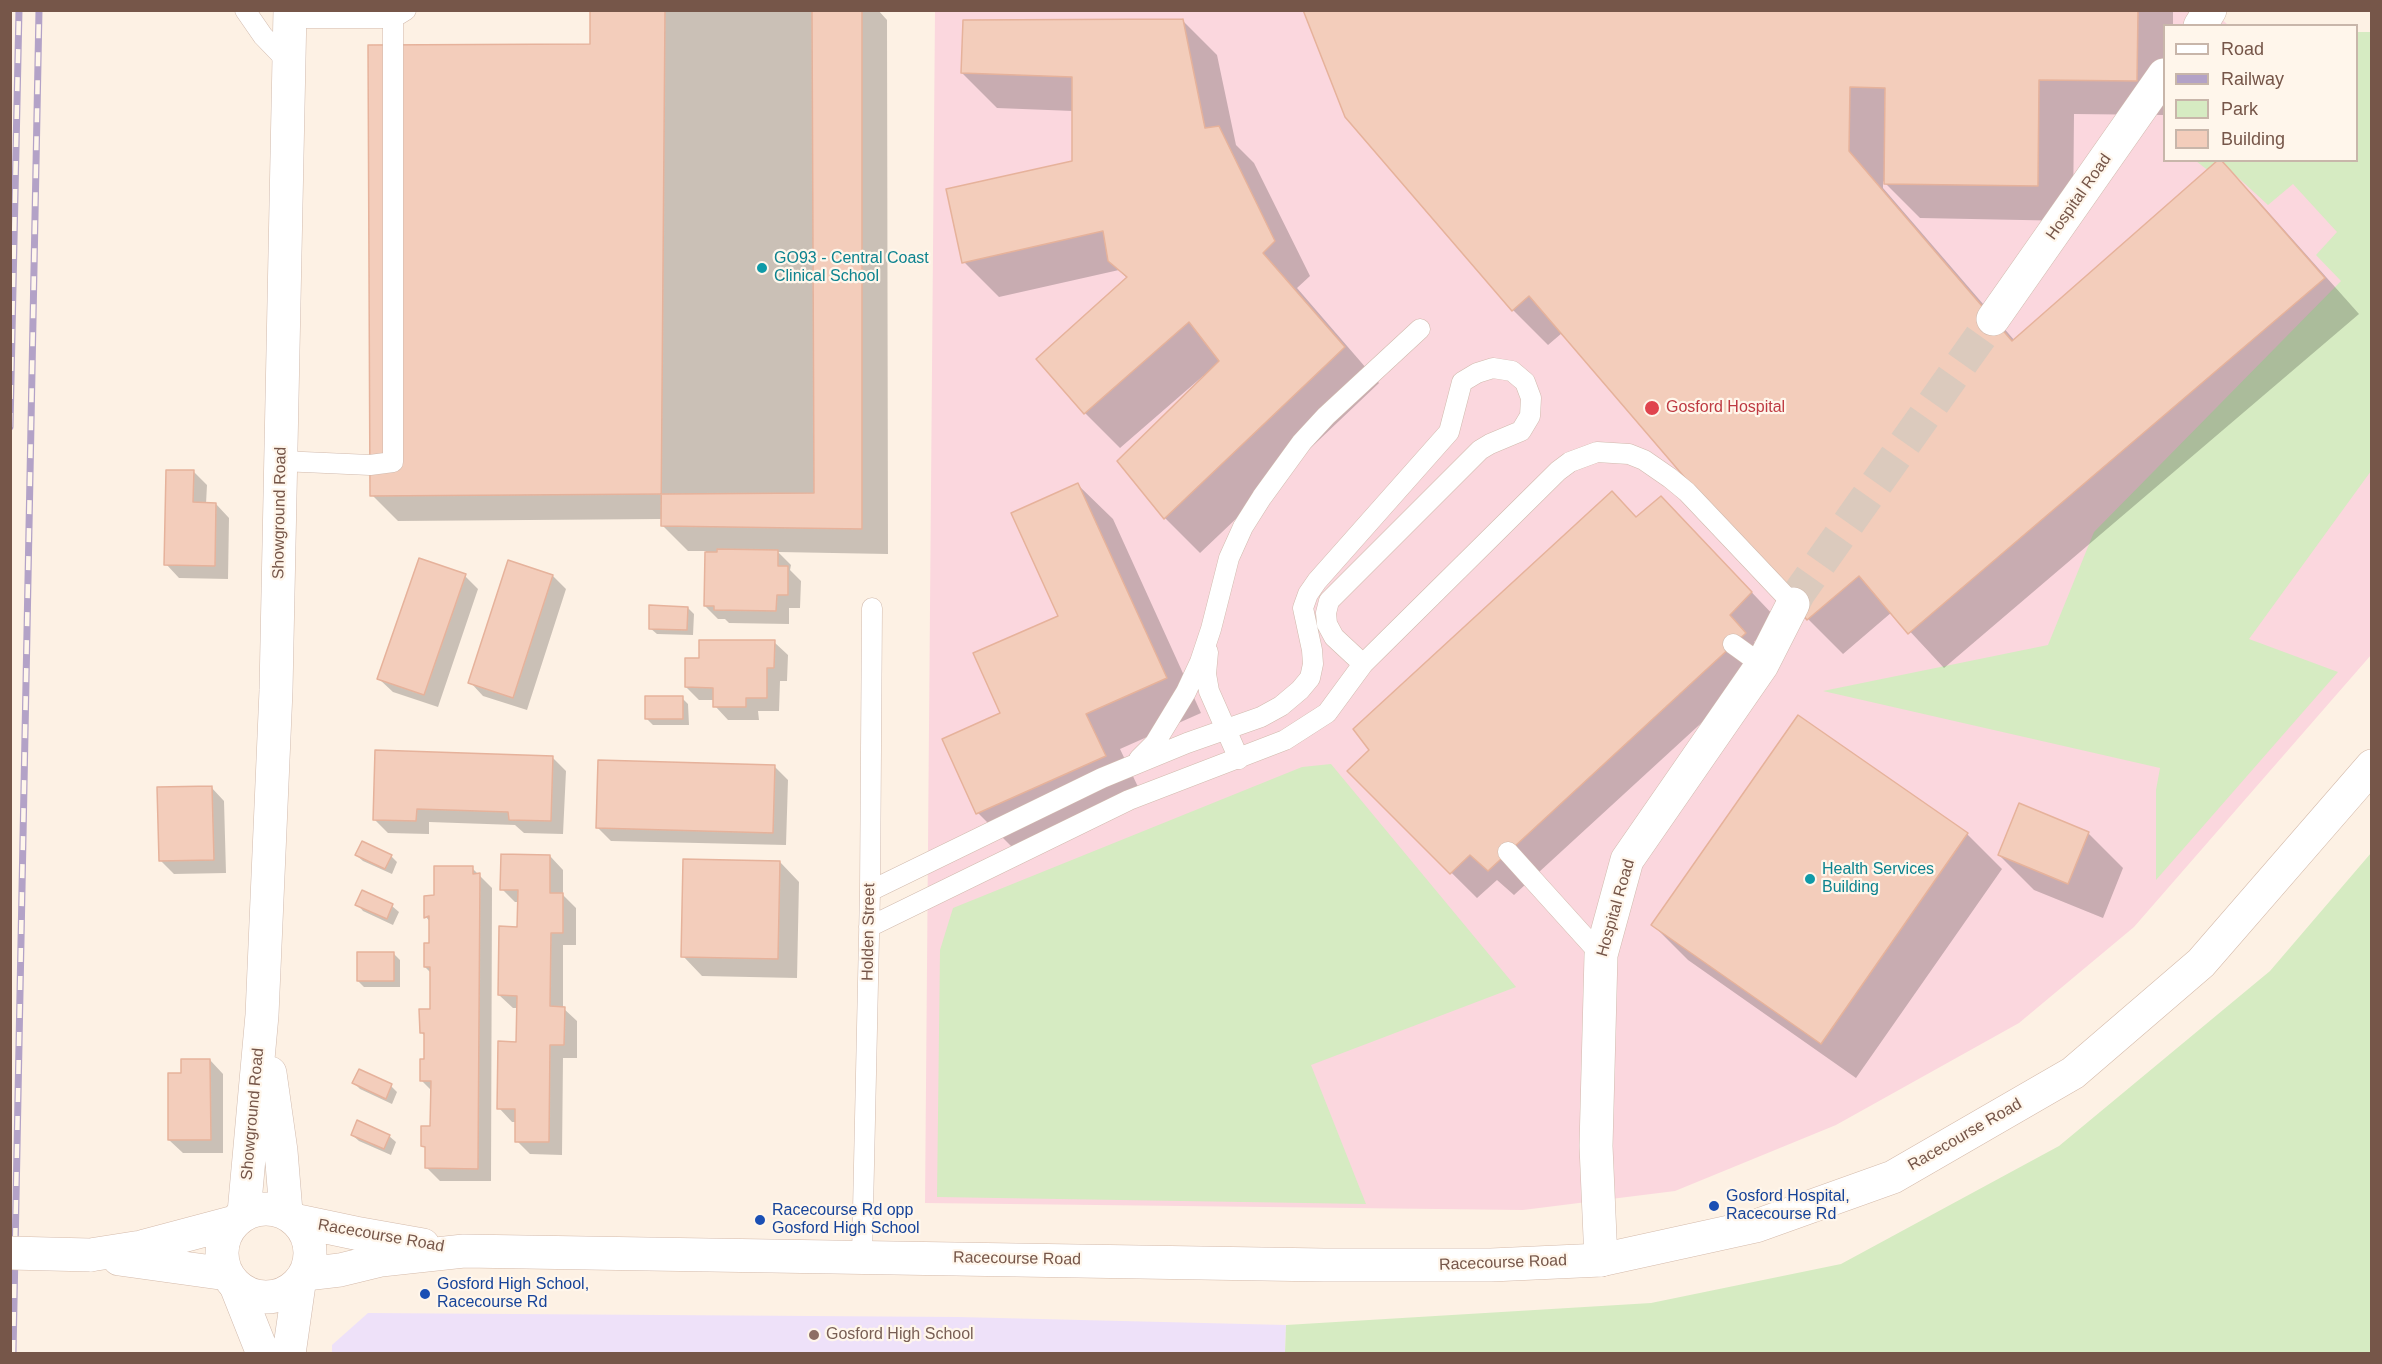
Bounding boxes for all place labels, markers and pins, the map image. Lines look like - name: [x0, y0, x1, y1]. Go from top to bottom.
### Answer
- place label: GO93 - Central Coast Clinical School: [774, 249, 929, 287]
- marker: GO93 - Central Coast Clinical School: [755, 261, 769, 275]
- place label: Gosford Hospital: [1666, 398, 1785, 418]
- marker: Gosford Hospital: [1643, 399, 1661, 417]
- place label: Health Services Building: [1822, 860, 1934, 898]
- marker: Health Services Building: [1803, 872, 1817, 886]
- place label: Gosford Hospital, Racecourse Rd: [1726, 1187, 1850, 1225]
- marker: Gosford Hospital, Racecourse Rd: [1707, 1199, 1721, 1213]
- place label: Racecourse Rd opp Gosford High School: [772, 1201, 920, 1239]
- marker: Racecourse Rd opp Gosford High School: [753, 1213, 767, 1227]
- place label: Gosford High School, Racecourse Rd: [437, 1275, 589, 1313]
- marker: Gosford High School, Racecourse Rd: [418, 1287, 432, 1301]
- place label: Gosford High School: [826, 1325, 974, 1345]
- marker: Gosford High School: [807, 1328, 821, 1342]

